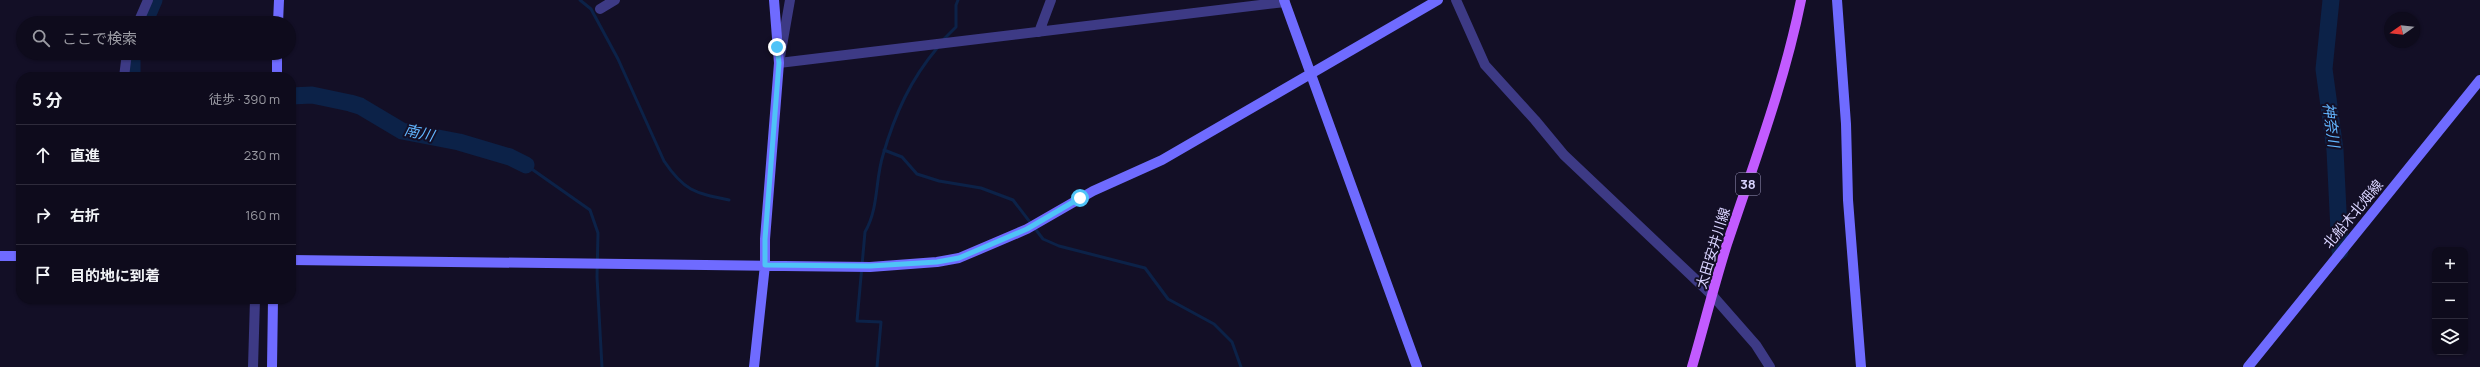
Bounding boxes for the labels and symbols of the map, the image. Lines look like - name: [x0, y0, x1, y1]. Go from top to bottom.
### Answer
- north arrow: [2384, 12, 2420, 48]
- route end: [768, 38, 786, 56]
- water label: 神奈川: [2318, 101, 2345, 151]
- water label: 南川: [402, 119, 438, 147]
- road number: 38: [1736, 173, 1760, 195]
- street label: 北船木北畑線: [2318, 175, 2387, 252]
- route start: [1071, 189, 1089, 207]
- street label: 太田安井川線: [1691, 205, 1734, 291]

